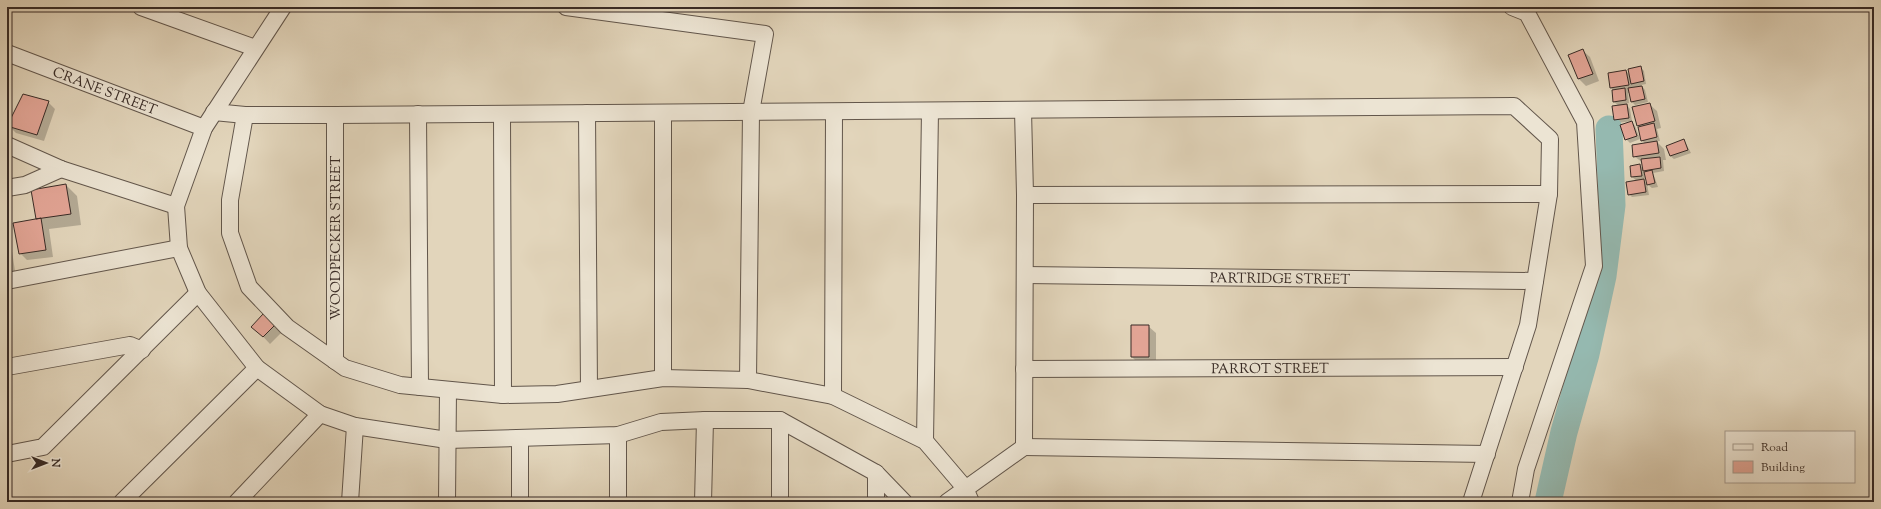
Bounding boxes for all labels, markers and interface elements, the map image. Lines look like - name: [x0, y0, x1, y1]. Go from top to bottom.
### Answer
- street label: CRANE STREET: [49, 63, 160, 121]
- street label: WOODPECKER STREET: [327, 156, 347, 320]
- street label: PARTRIDGE STREET: [1210, 269, 1350, 291]
- street label: PARROT STREET: [1211, 360, 1329, 380]
- legend: [1725, 431, 1855, 483]
- text: Road: [1761, 439, 1788, 457]
- north arrow: [26, 443, 66, 483]
- text: N: [47, 458, 63, 468]
- text: Building: [1761, 459, 1805, 477]

